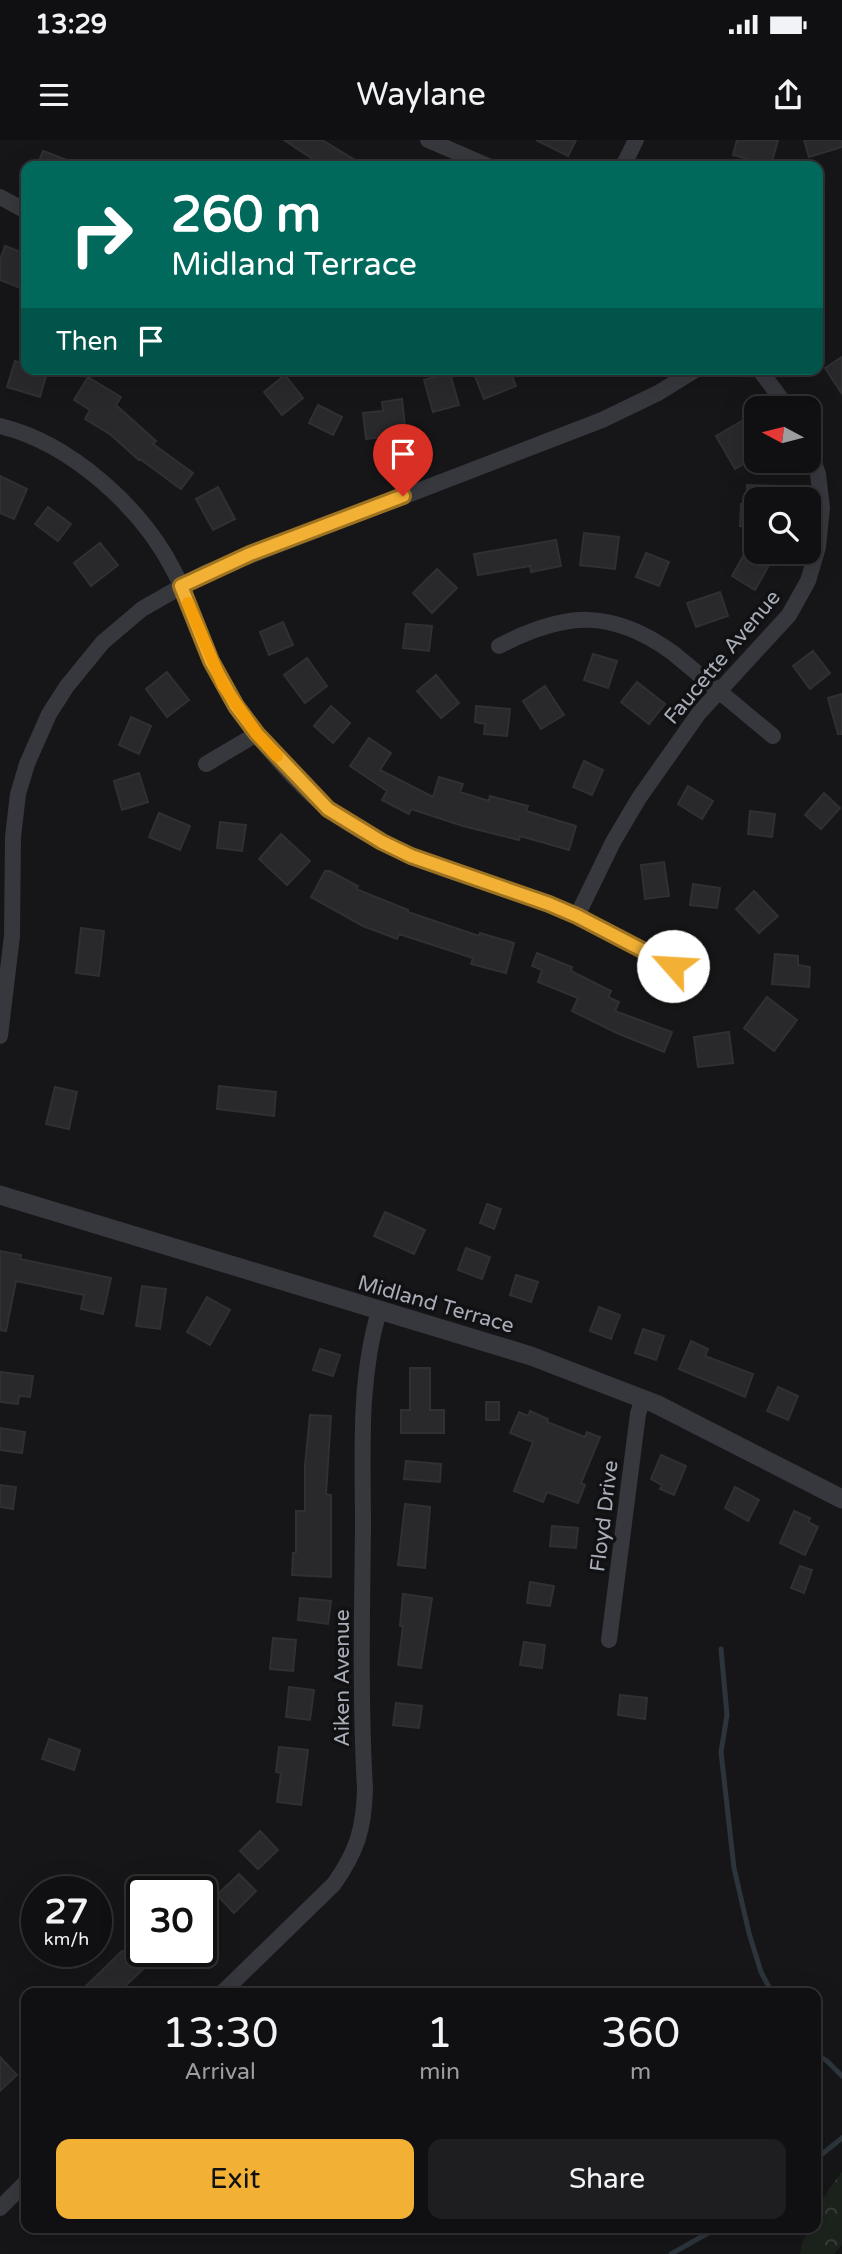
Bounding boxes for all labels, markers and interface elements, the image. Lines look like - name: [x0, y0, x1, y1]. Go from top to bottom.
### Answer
- text: 13:29: [35, 9, 107, 40]
- icon: menu: [35, 76, 73, 114]
- text: Waylane: [356, 76, 486, 114]
- icon: share: [769, 76, 807, 114]
- text: 260 m: [171, 186, 321, 245]
- icon: right: [56, 189, 147, 280]
- text: Midland Terrace: [171, 246, 417, 284]
- icon: arrive: [132, 322, 170, 360]
- text: Then: [56, 326, 118, 357]
- north arrow: [744, 396, 821, 472]
- map controls: [744, 396, 821, 564]
- pin: [373, 424, 433, 496]
- icon: arrive: [384, 435, 422, 473]
- button: search: [744, 487, 821, 564]
- street label: Faucette Avenue: [659, 585, 786, 729]
- position arrow: [636, 929, 710, 1003]
- street label: Midland Terrace: [355, 1270, 517, 1339]
- street label: Floyd Drive: [585, 1459, 624, 1573]
- street label: Aiken Avenue: [330, 1609, 355, 1747]
- speed limit sign: 30: [126, 1876, 217, 1967]
- text: 27: [45, 1891, 88, 1933]
- text: km/h: [44, 1928, 89, 1950]
- text: 13:30: [162, 2008, 278, 2059]
- text: 1: [426, 2008, 453, 2059]
- text: 360: [601, 2008, 680, 2059]
- text: Arrival: [185, 2058, 256, 2086]
- text: min: [419, 2058, 460, 2086]
- text: m: [630, 2058, 651, 2086]
- button: Exit: [56, 2139, 414, 2219]
- button: Share: [428, 2139, 786, 2219]

